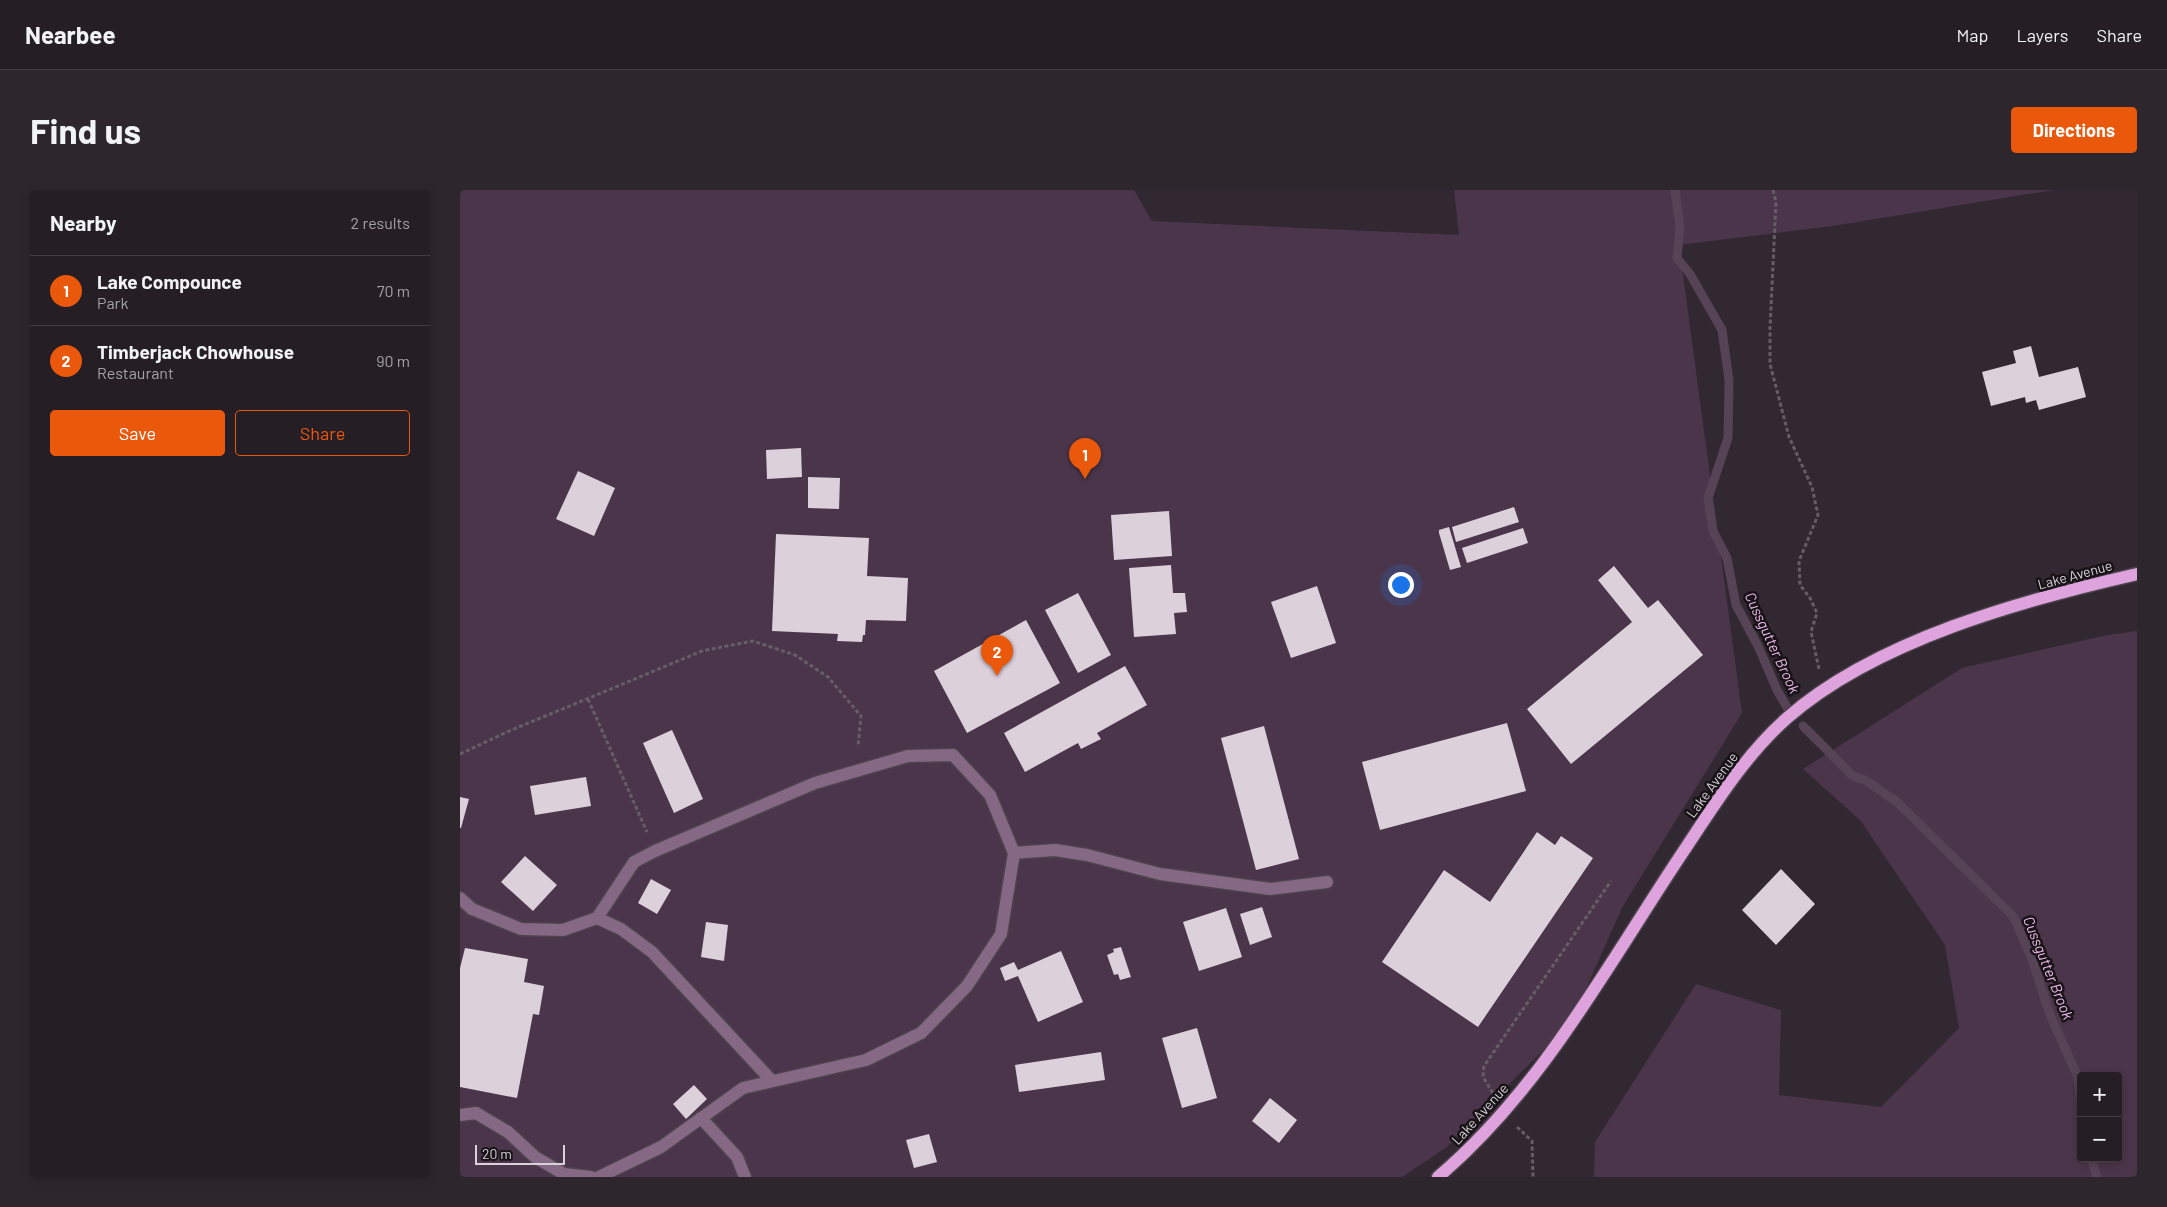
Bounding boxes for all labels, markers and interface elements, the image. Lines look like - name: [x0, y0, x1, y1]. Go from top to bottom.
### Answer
- text: Nearbee: [25, 20, 116, 49]
- text: Map: [1956, 24, 1988, 46]
- text: Layers: [2016, 24, 2069, 46]
- text: Share: [2097, 24, 2142, 46]
- button: Directions: [2011, 107, 2137, 153]
- text: Find us: [30, 109, 141, 151]
- text: Nearby: [50, 210, 116, 235]
- text: 2 results: [351, 213, 410, 232]
- text: Lake Compounce: [97, 270, 242, 293]
- text: 1: [63, 281, 69, 300]
- text: 70 m: [377, 281, 410, 300]
- text: Park: [97, 293, 128, 312]
- text: Timberjack Chowhouse: [97, 340, 294, 363]
- text: 2: [62, 351, 70, 370]
- text: 90 m: [376, 351, 410, 370]
- text: Restaurant: [97, 363, 174, 382]
- button: Save: [50, 410, 225, 456]
- button: Share: [235, 410, 410, 456]
- pin: 1: [1069, 438, 1101, 479]
- street label: Lake Avenue: [2036, 556, 2114, 593]
- your location: [1388, 572, 1414, 598]
- water label: Cussgutter Brook: [1742, 589, 1805, 697]
- pin: 2: [981, 635, 1013, 676]
- street label: Lake Avenue: [1682, 749, 1741, 821]
- water label: Cussgutter Brook: [2020, 913, 2078, 1023]
- map controls: [2077, 1072, 2122, 1162]
- button: +: [2077, 1072, 2122, 1117]
- street label: Lake Avenue: [1448, 1080, 1512, 1148]
- button: −: [2077, 1117, 2122, 1162]
- scale bar: [475, 1142, 565, 1165]
- text: 20 m: [482, 1145, 512, 1162]

